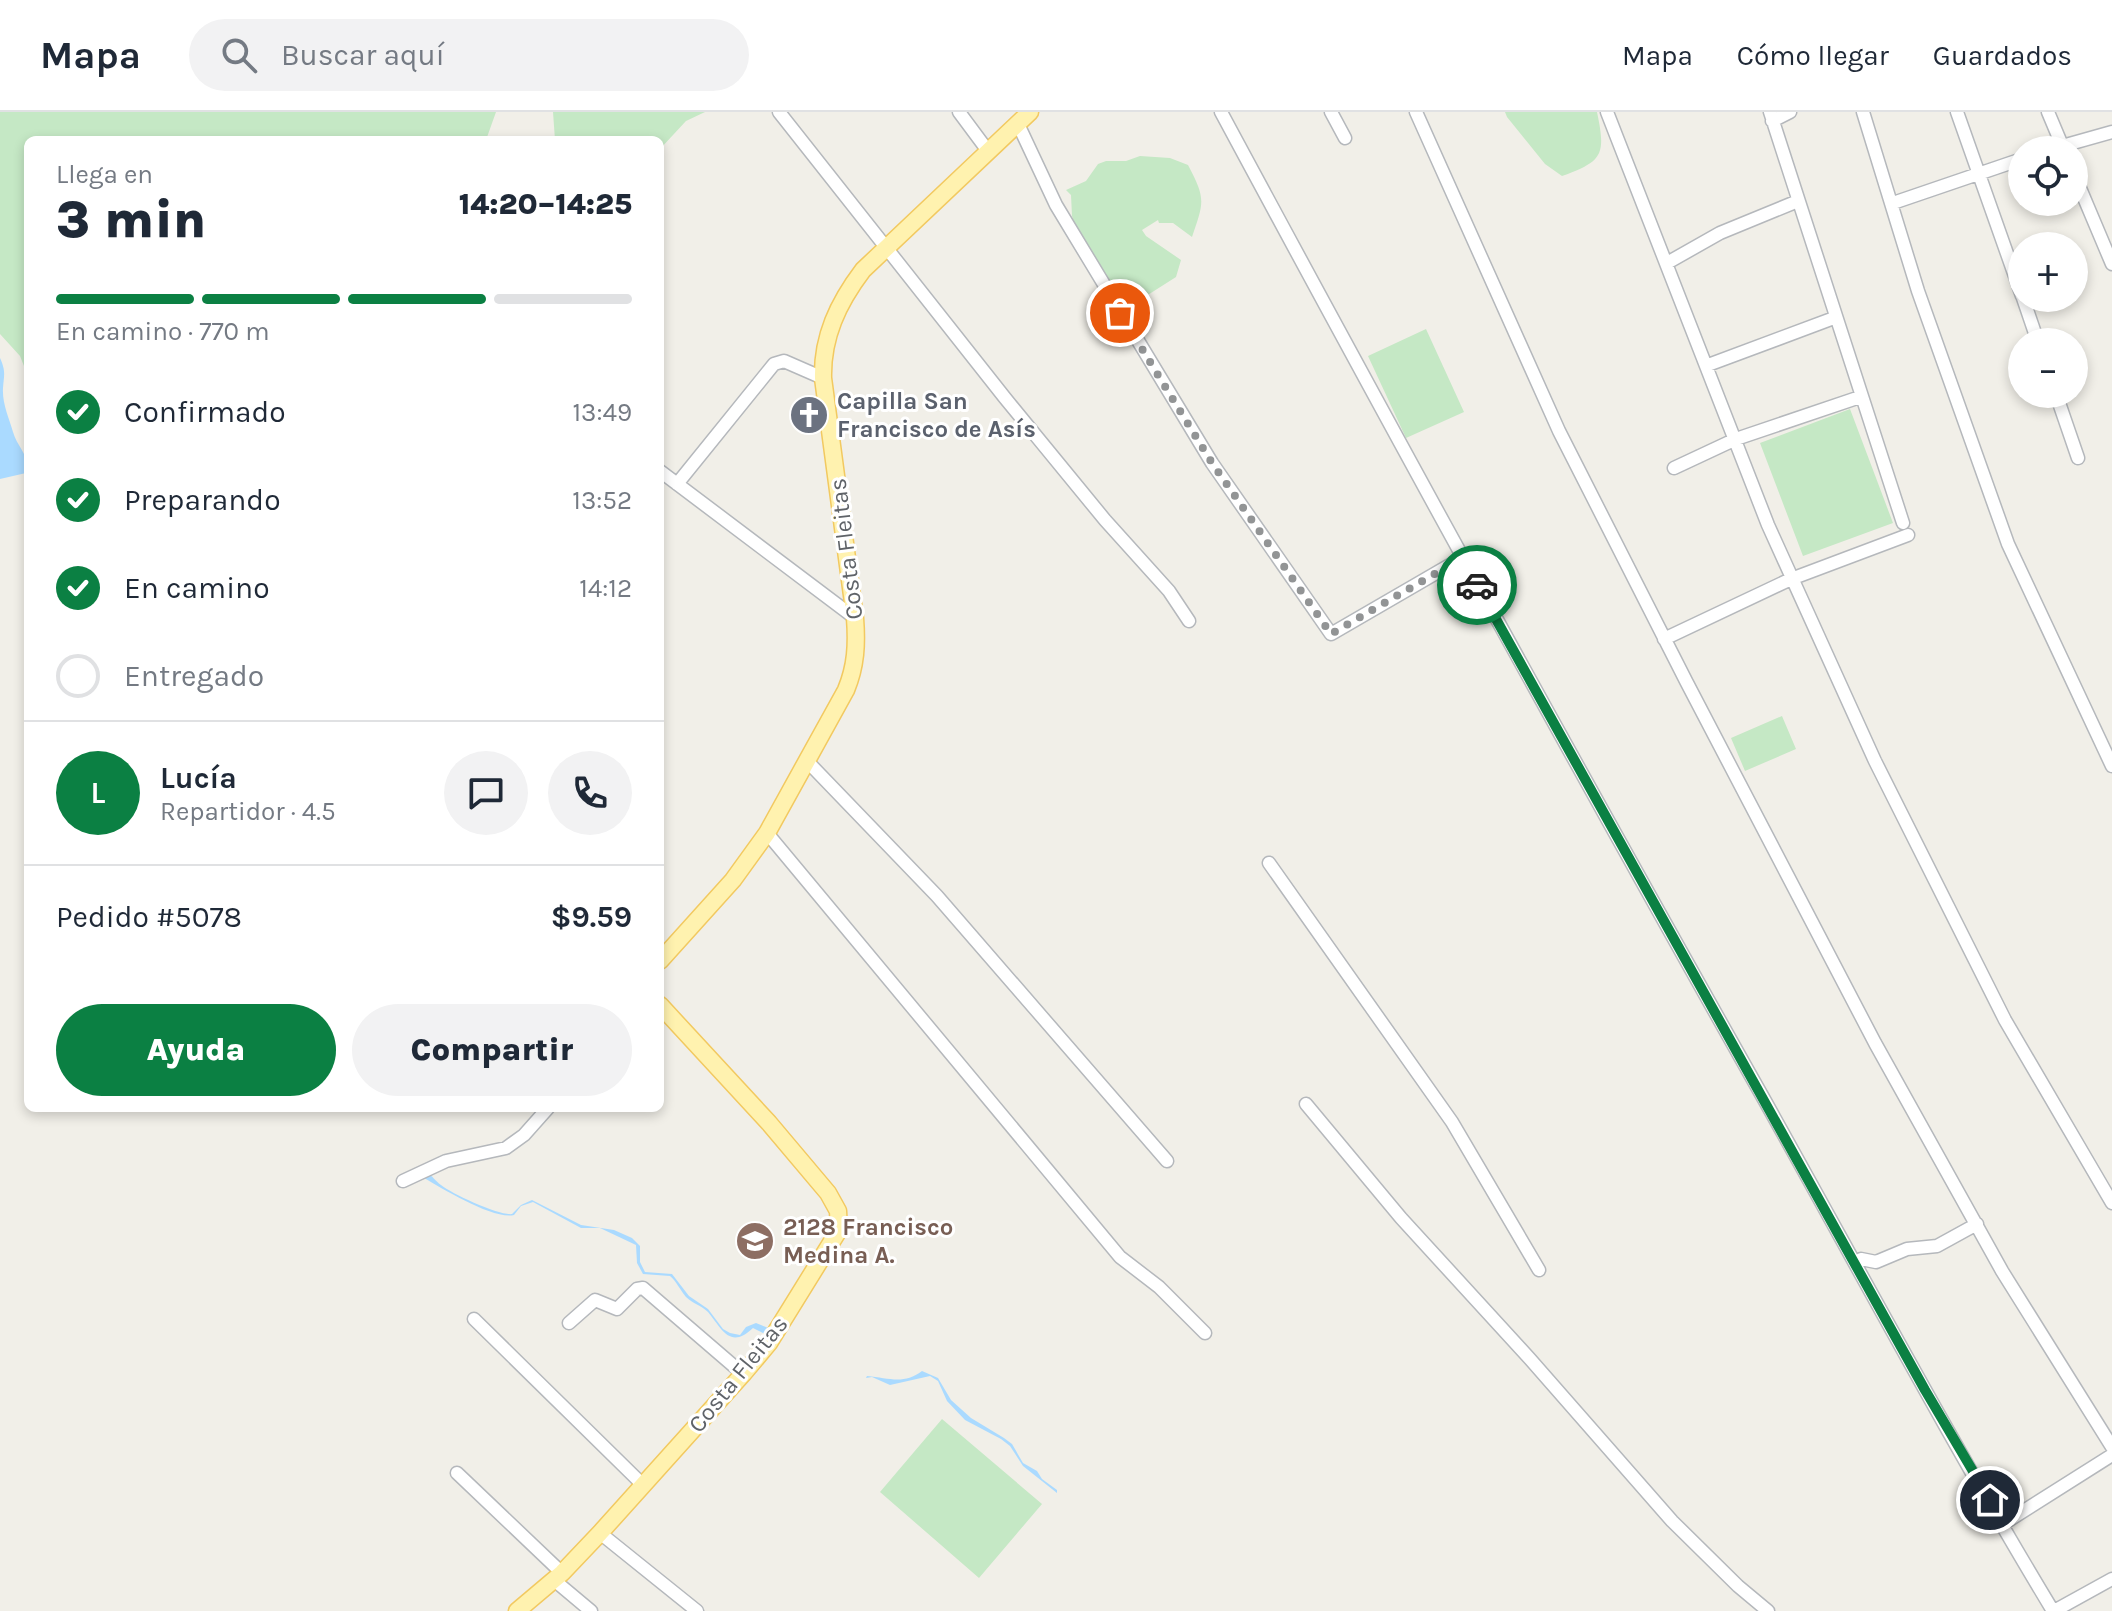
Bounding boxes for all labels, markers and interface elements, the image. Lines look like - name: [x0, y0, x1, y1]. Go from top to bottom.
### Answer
- search box: [189, 19, 749, 91]
- text: Mapa: [40, 33, 141, 78]
- icon: search: [217, 33, 261, 77]
- text: Buscar aquí: [281, 37, 445, 73]
- text: Mapa: [1622, 39, 1693, 72]
- text: Cómo llegar: [1737, 39, 1889, 72]
- text: Guardados: [1933, 39, 2072, 72]
- map controls: [2008, 136, 2088, 408]
- button: locate: [2008, 136, 2088, 216]
- text: Llega en: [56, 159, 153, 190]
- text: 14:20–14:25: [459, 186, 632, 222]
- text: 3 min: [56, 189, 206, 250]
- button: +: [2008, 232, 2088, 312]
- pin: [1086, 279, 1154, 347]
- icon: bag: [1098, 291, 1142, 335]
- text: En camino · 770 m: [56, 316, 270, 347]
- button: −: [2008, 328, 2088, 408]
- place label: Capilla San Francisco de Asís: [837, 387, 1036, 443]
- icon: check: [56, 390, 100, 434]
- text: Confirmado: [124, 394, 286, 430]
- church icon: Capilla San Francisco de Asís: [788, 394, 830, 436]
- text: 13:49: [572, 397, 632, 428]
- street label: Costa Fleitas: [823, 477, 869, 621]
- icon: check: [56, 478, 100, 522]
- text: Preparando: [124, 482, 281, 518]
- text: 13:52: [572, 485, 632, 516]
- courier: [1437, 545, 1517, 625]
- icon: car: [1455, 563, 1499, 607]
- icon: check: [56, 566, 100, 610]
- text: En camino: [124, 570, 270, 606]
- text: 14:12: [579, 573, 632, 604]
- text: Entregado: [124, 658, 264, 694]
- button: chat: [444, 751, 528, 835]
- button: phone: [548, 751, 632, 835]
- text: Lucía: [160, 760, 237, 796]
- text: L: [91, 775, 105, 811]
- text: Repartidor · 4.5: [160, 796, 336, 827]
- text: Pedido #5078: [56, 899, 242, 935]
- text: $9.59: [551, 899, 632, 935]
- button: Ayuda: [56, 1004, 336, 1096]
- button: Compartir: [352, 1004, 632, 1096]
- place label: 2128 Francisco Medina A.: [783, 1213, 953, 1269]
- school or university icon: 2128 Francisco Medina A.: [734, 1220, 776, 1262]
- street label: Costa Fleitas: [682, 1310, 794, 1438]
- pin: [1956, 1466, 2024, 1534]
- icon: home: [1968, 1478, 2012, 1522]

